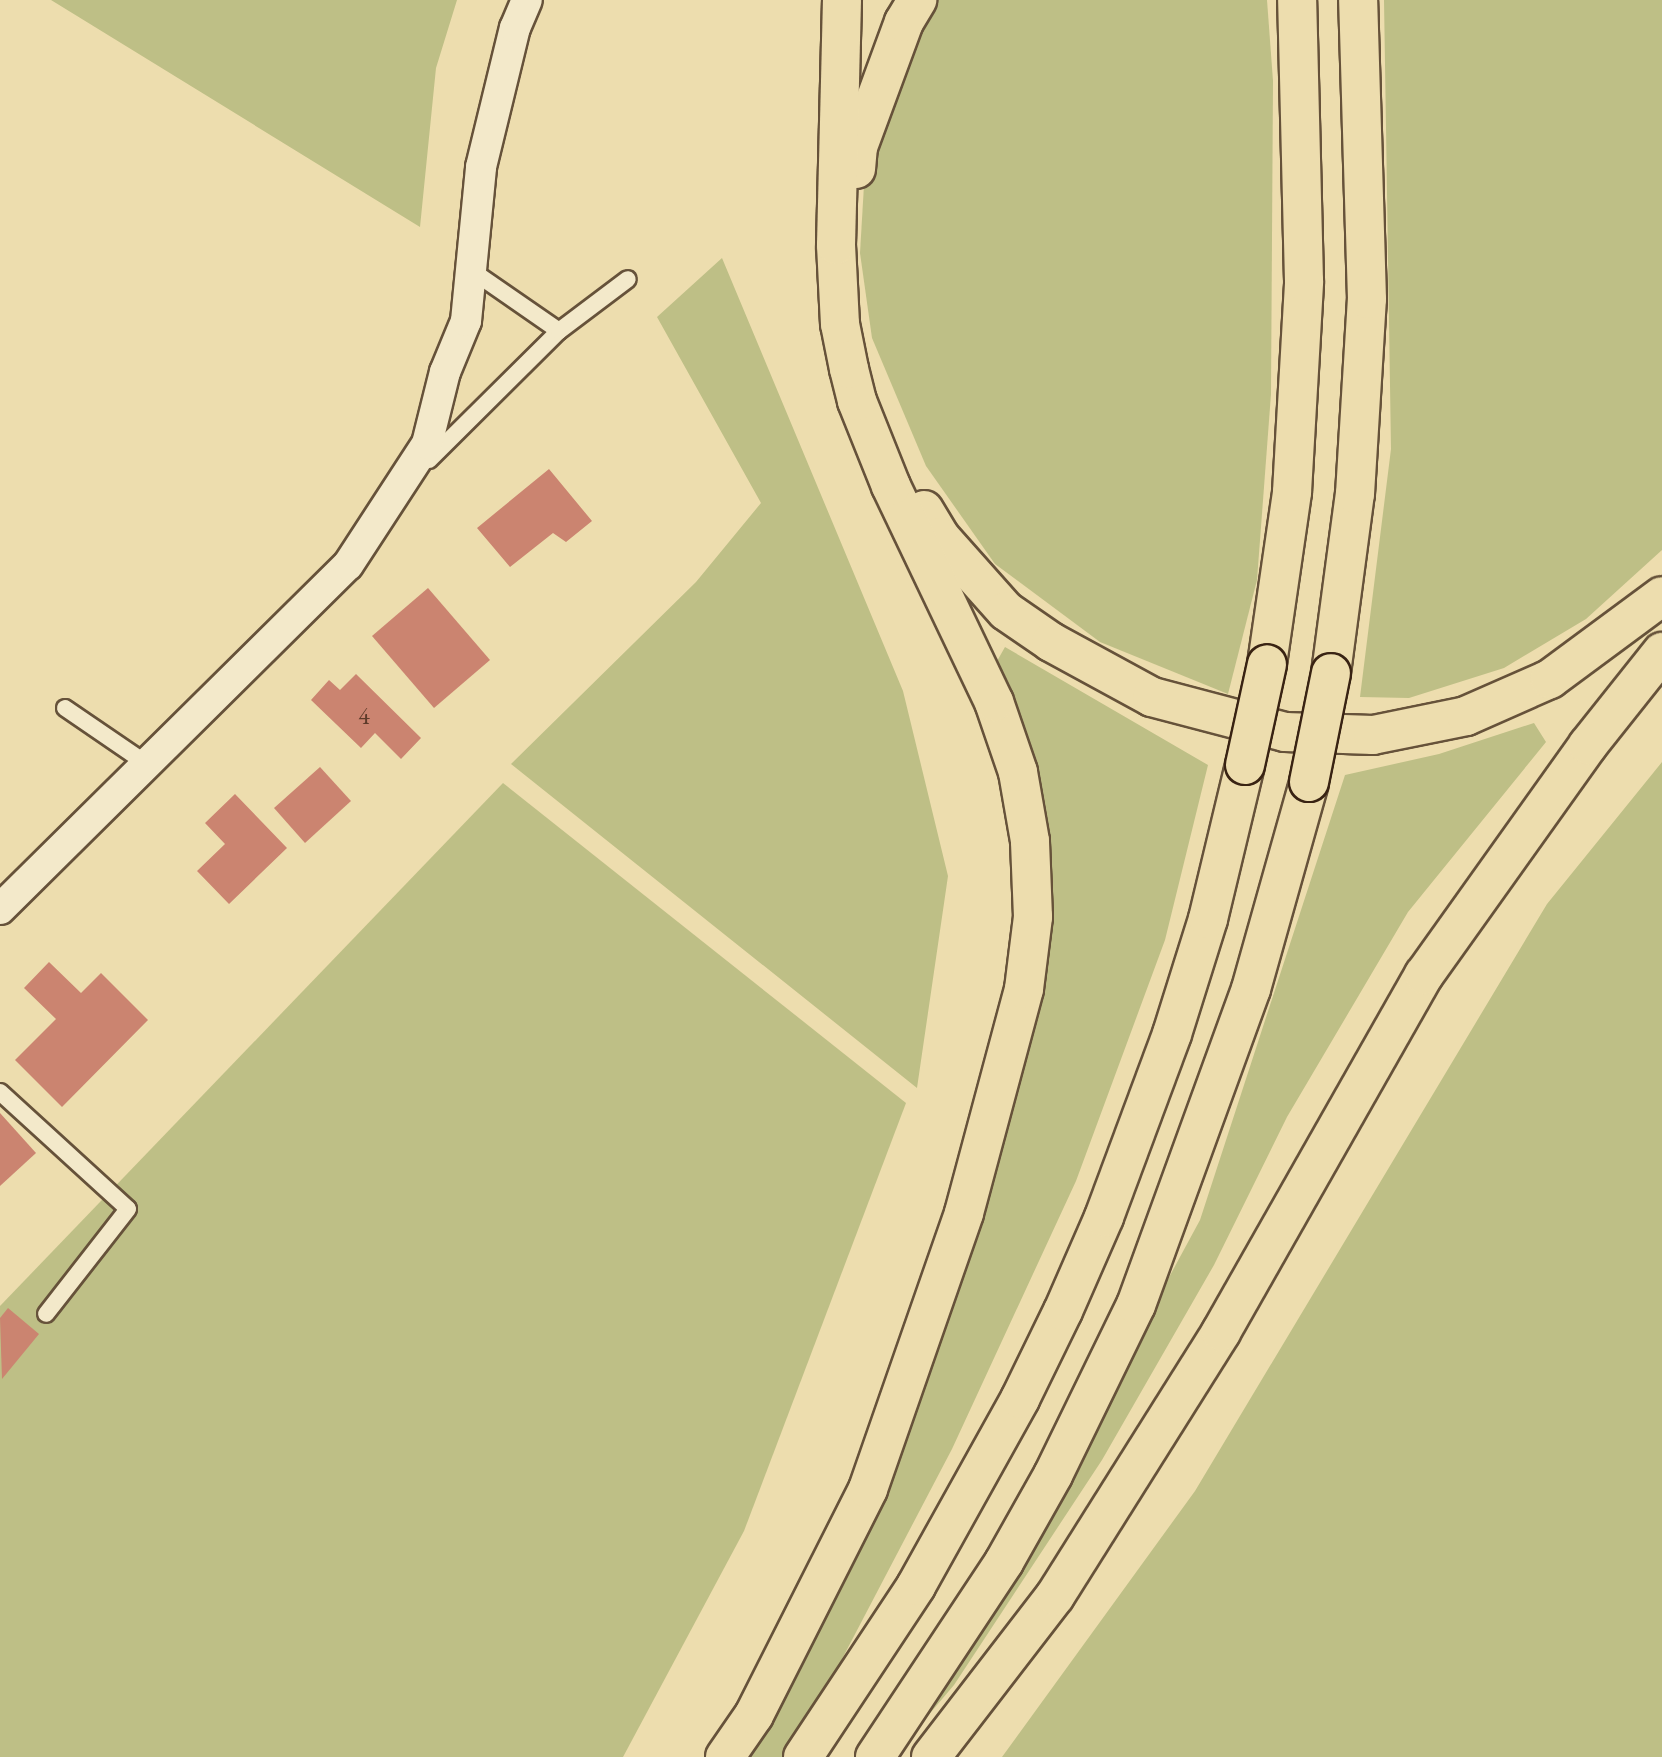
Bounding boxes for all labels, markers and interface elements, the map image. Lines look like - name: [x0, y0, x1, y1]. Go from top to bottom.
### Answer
- house number: 4: [358, 702, 370, 730]

